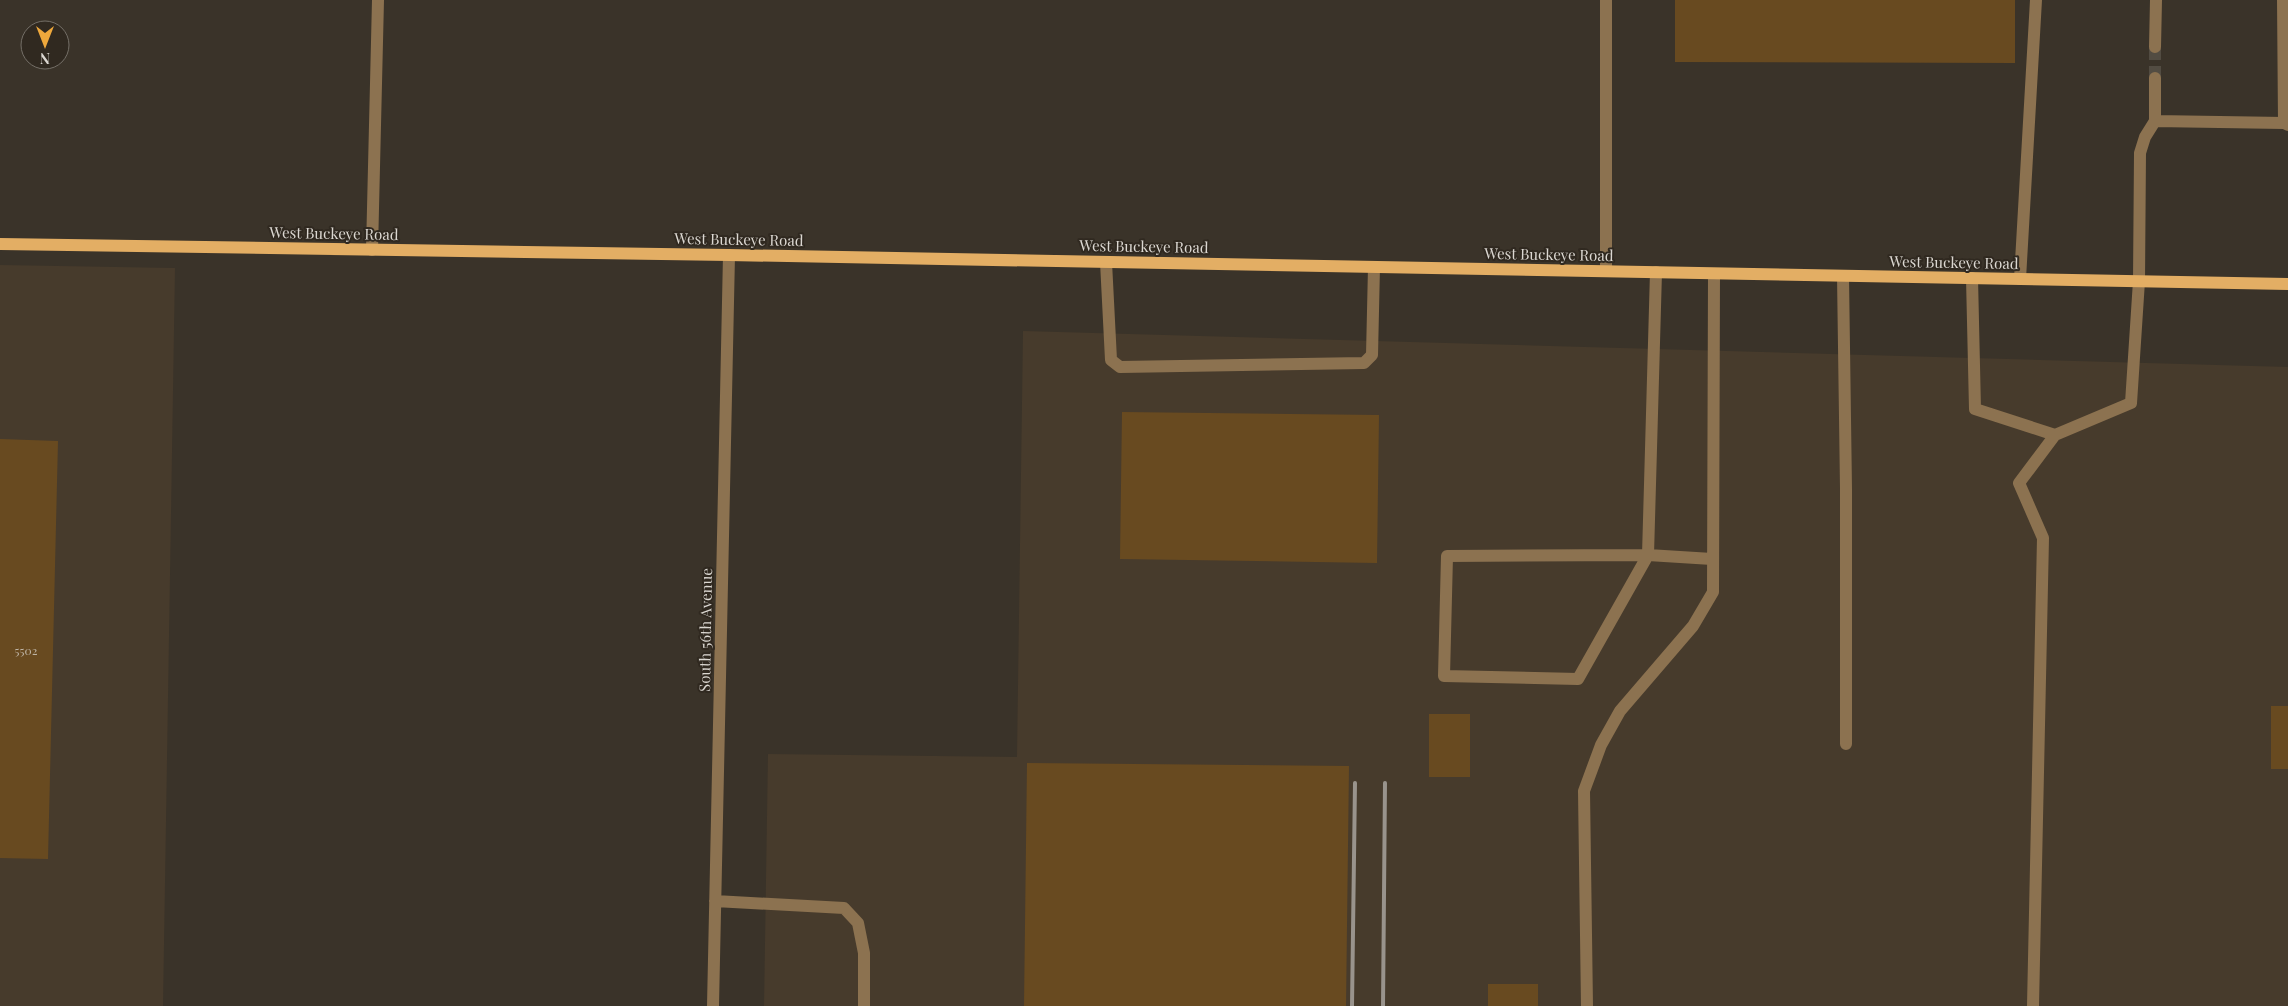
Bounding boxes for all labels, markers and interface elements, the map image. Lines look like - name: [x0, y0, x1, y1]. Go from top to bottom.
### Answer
- north arrow: [20, 20, 70, 70]
- text: N: [40, 49, 50, 68]
- street label: West Buckeye Road: [268, 222, 399, 244]
- street label: West Buckeye Road: [673, 228, 804, 250]
- street label: West Buckeye Road: [1078, 235, 1209, 257]
- street label: West Buckeye Road: [1483, 243, 1614, 265]
- street label: West Buckeye Road: [1888, 251, 2019, 273]
- street label: South 56th Avenue: [694, 568, 716, 692]
- house number: 5502: [15, 642, 38, 658]

